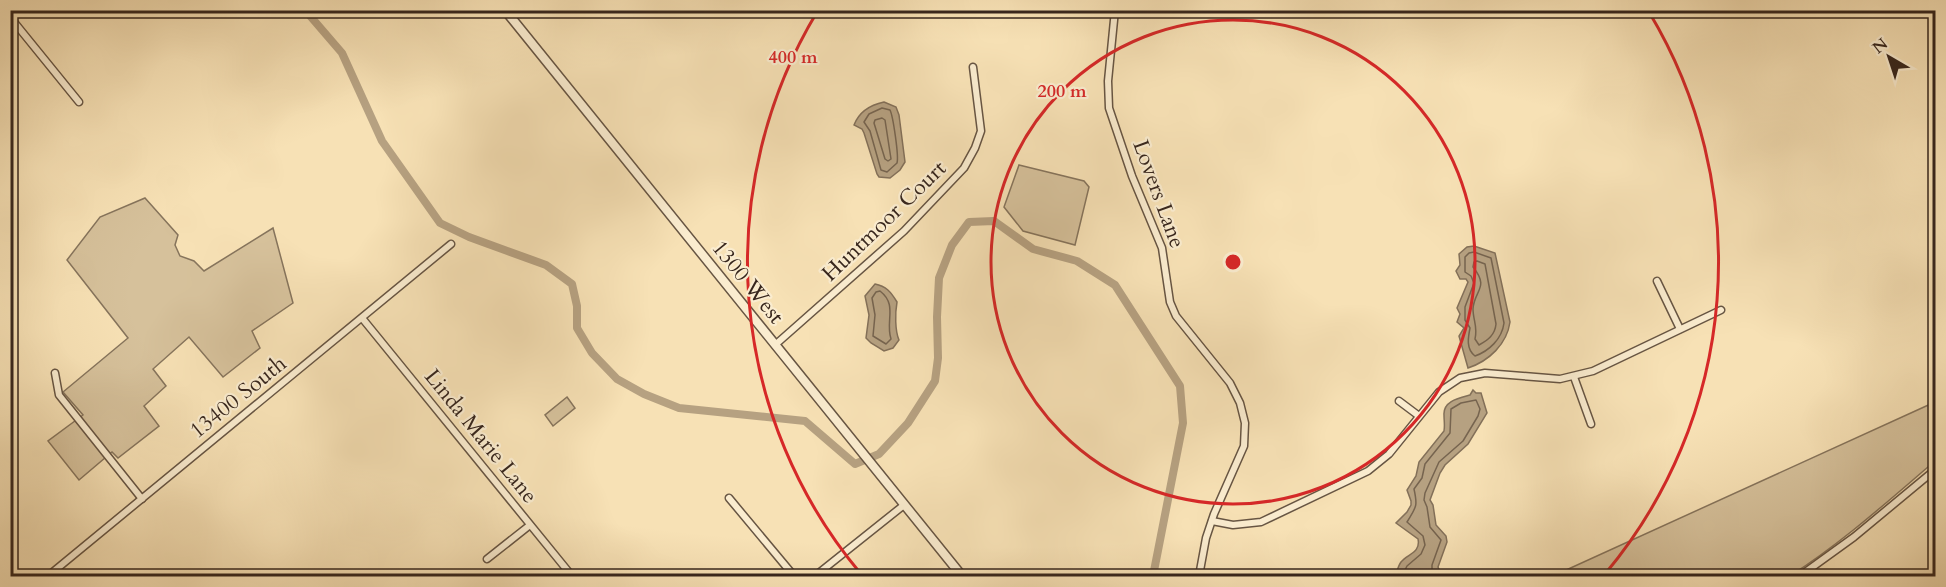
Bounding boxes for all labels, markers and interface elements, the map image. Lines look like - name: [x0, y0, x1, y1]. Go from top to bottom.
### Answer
- north arrow: [1859, 27, 1919, 87]
- text: N: [1868, 33, 1893, 59]
- text: 400 m: [768, 45, 818, 70]
- text: 200 m: [1037, 79, 1087, 104]
- street label: Lovers Lane: [1126, 136, 1192, 252]
- street label: Huntmoor Court: [815, 154, 953, 288]
- street label: 1300 West: [705, 234, 791, 330]
- centre of rings: [1223, 252, 1243, 272]
- street label: 13400 South: [183, 349, 293, 445]
- street label: Linda Marie Lane: [417, 363, 545, 509]

